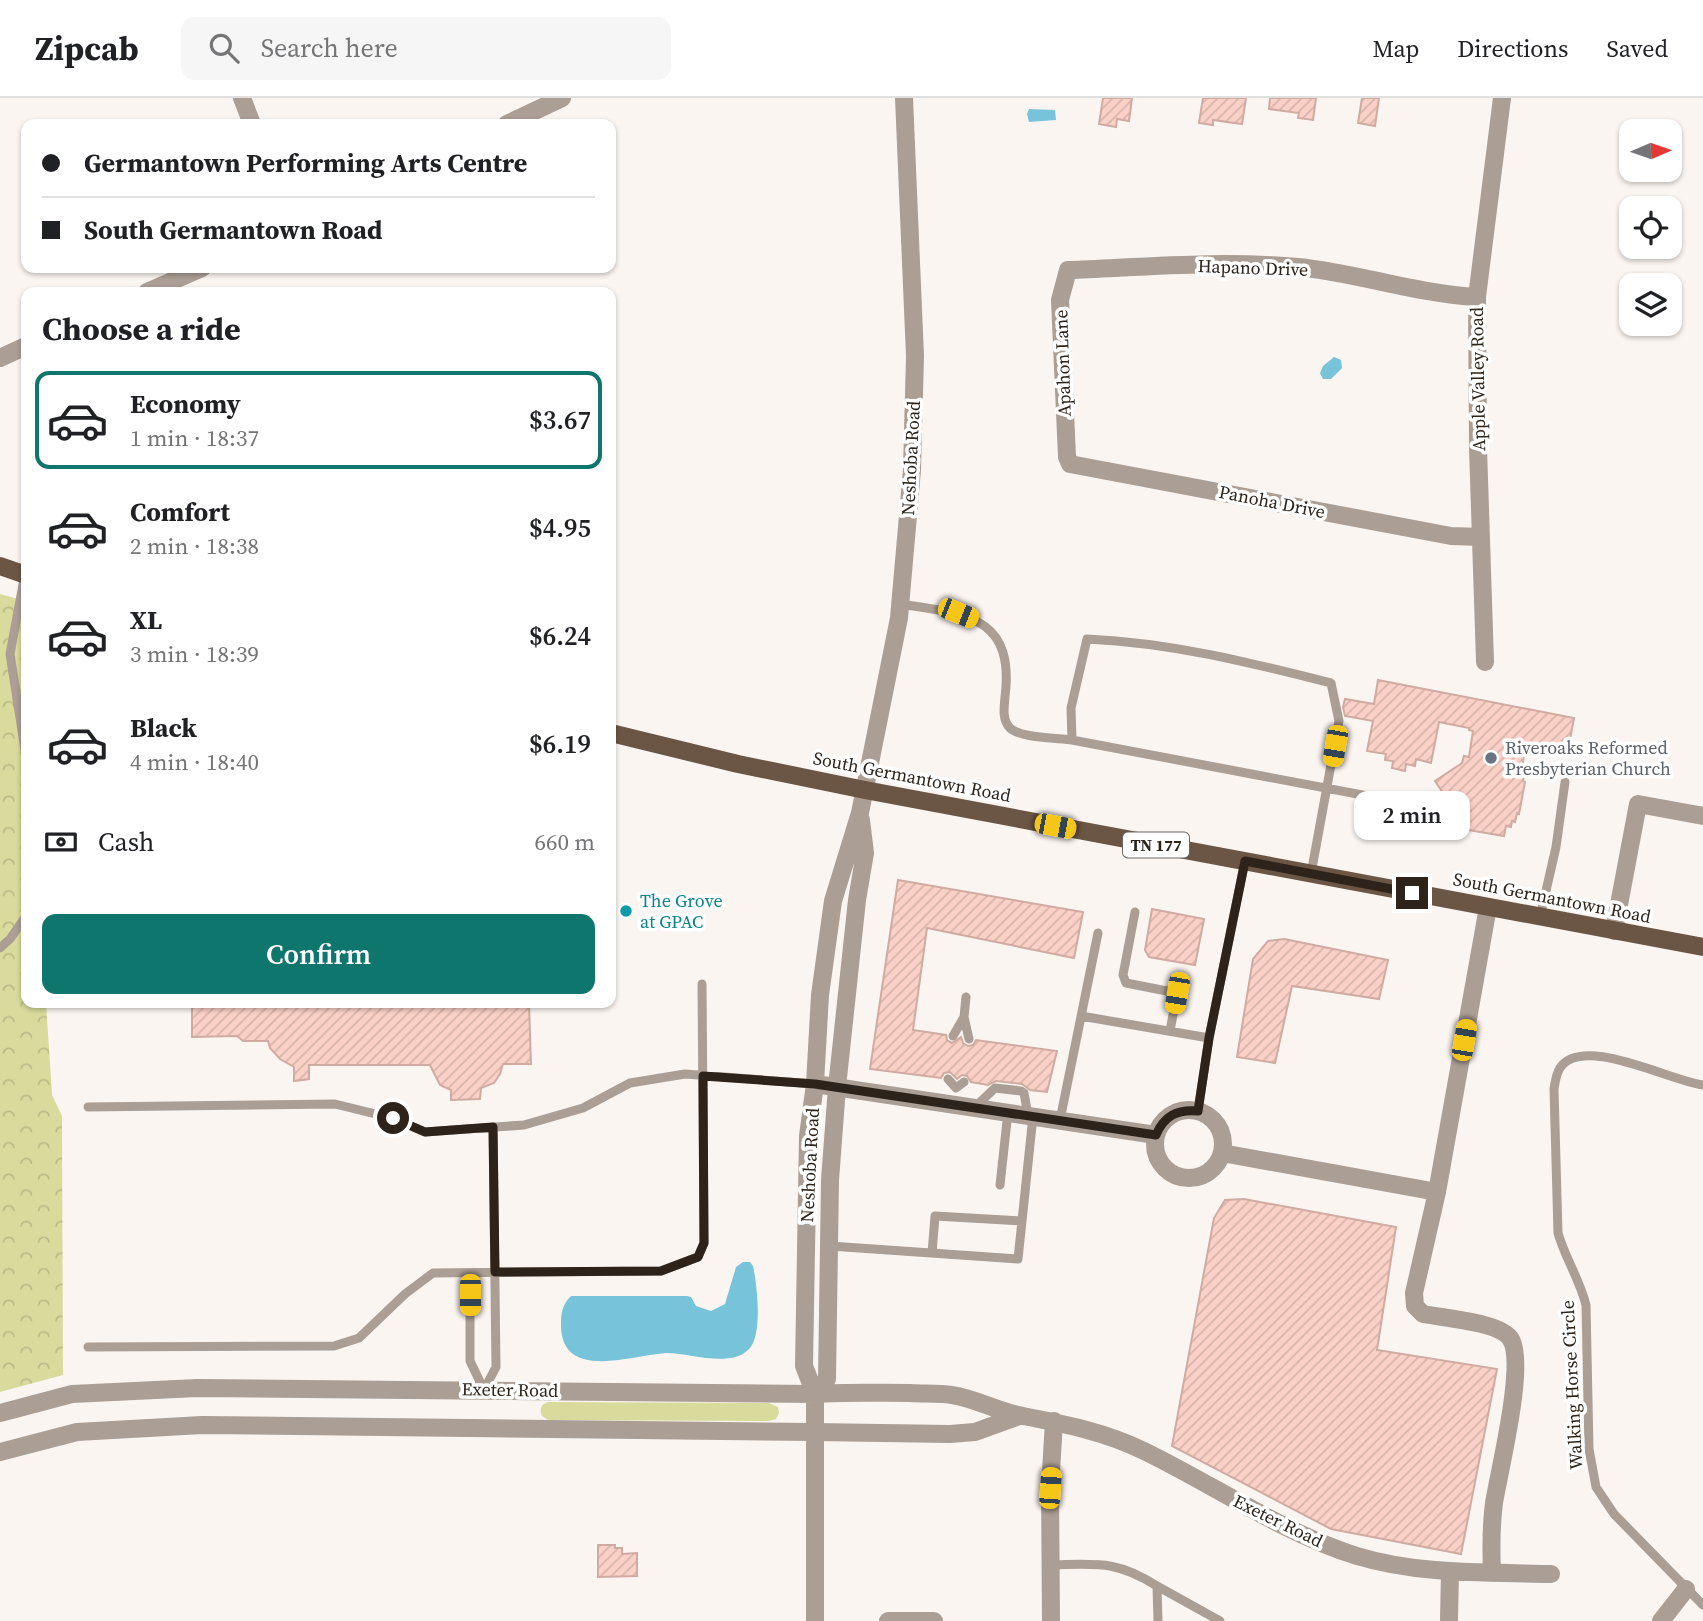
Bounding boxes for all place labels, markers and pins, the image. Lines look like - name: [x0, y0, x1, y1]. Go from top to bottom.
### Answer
- place label: Riveroaks Reformed Presbyterian Church: [1505, 735, 1671, 781]
- marker: Riveroaks Reformed Presbyterian Church: [1483, 750, 1499, 766]
- place label: The Grove at GPAC: [640, 888, 723, 934]
- marker: The Grove at GPAC: [618, 903, 634, 919]

